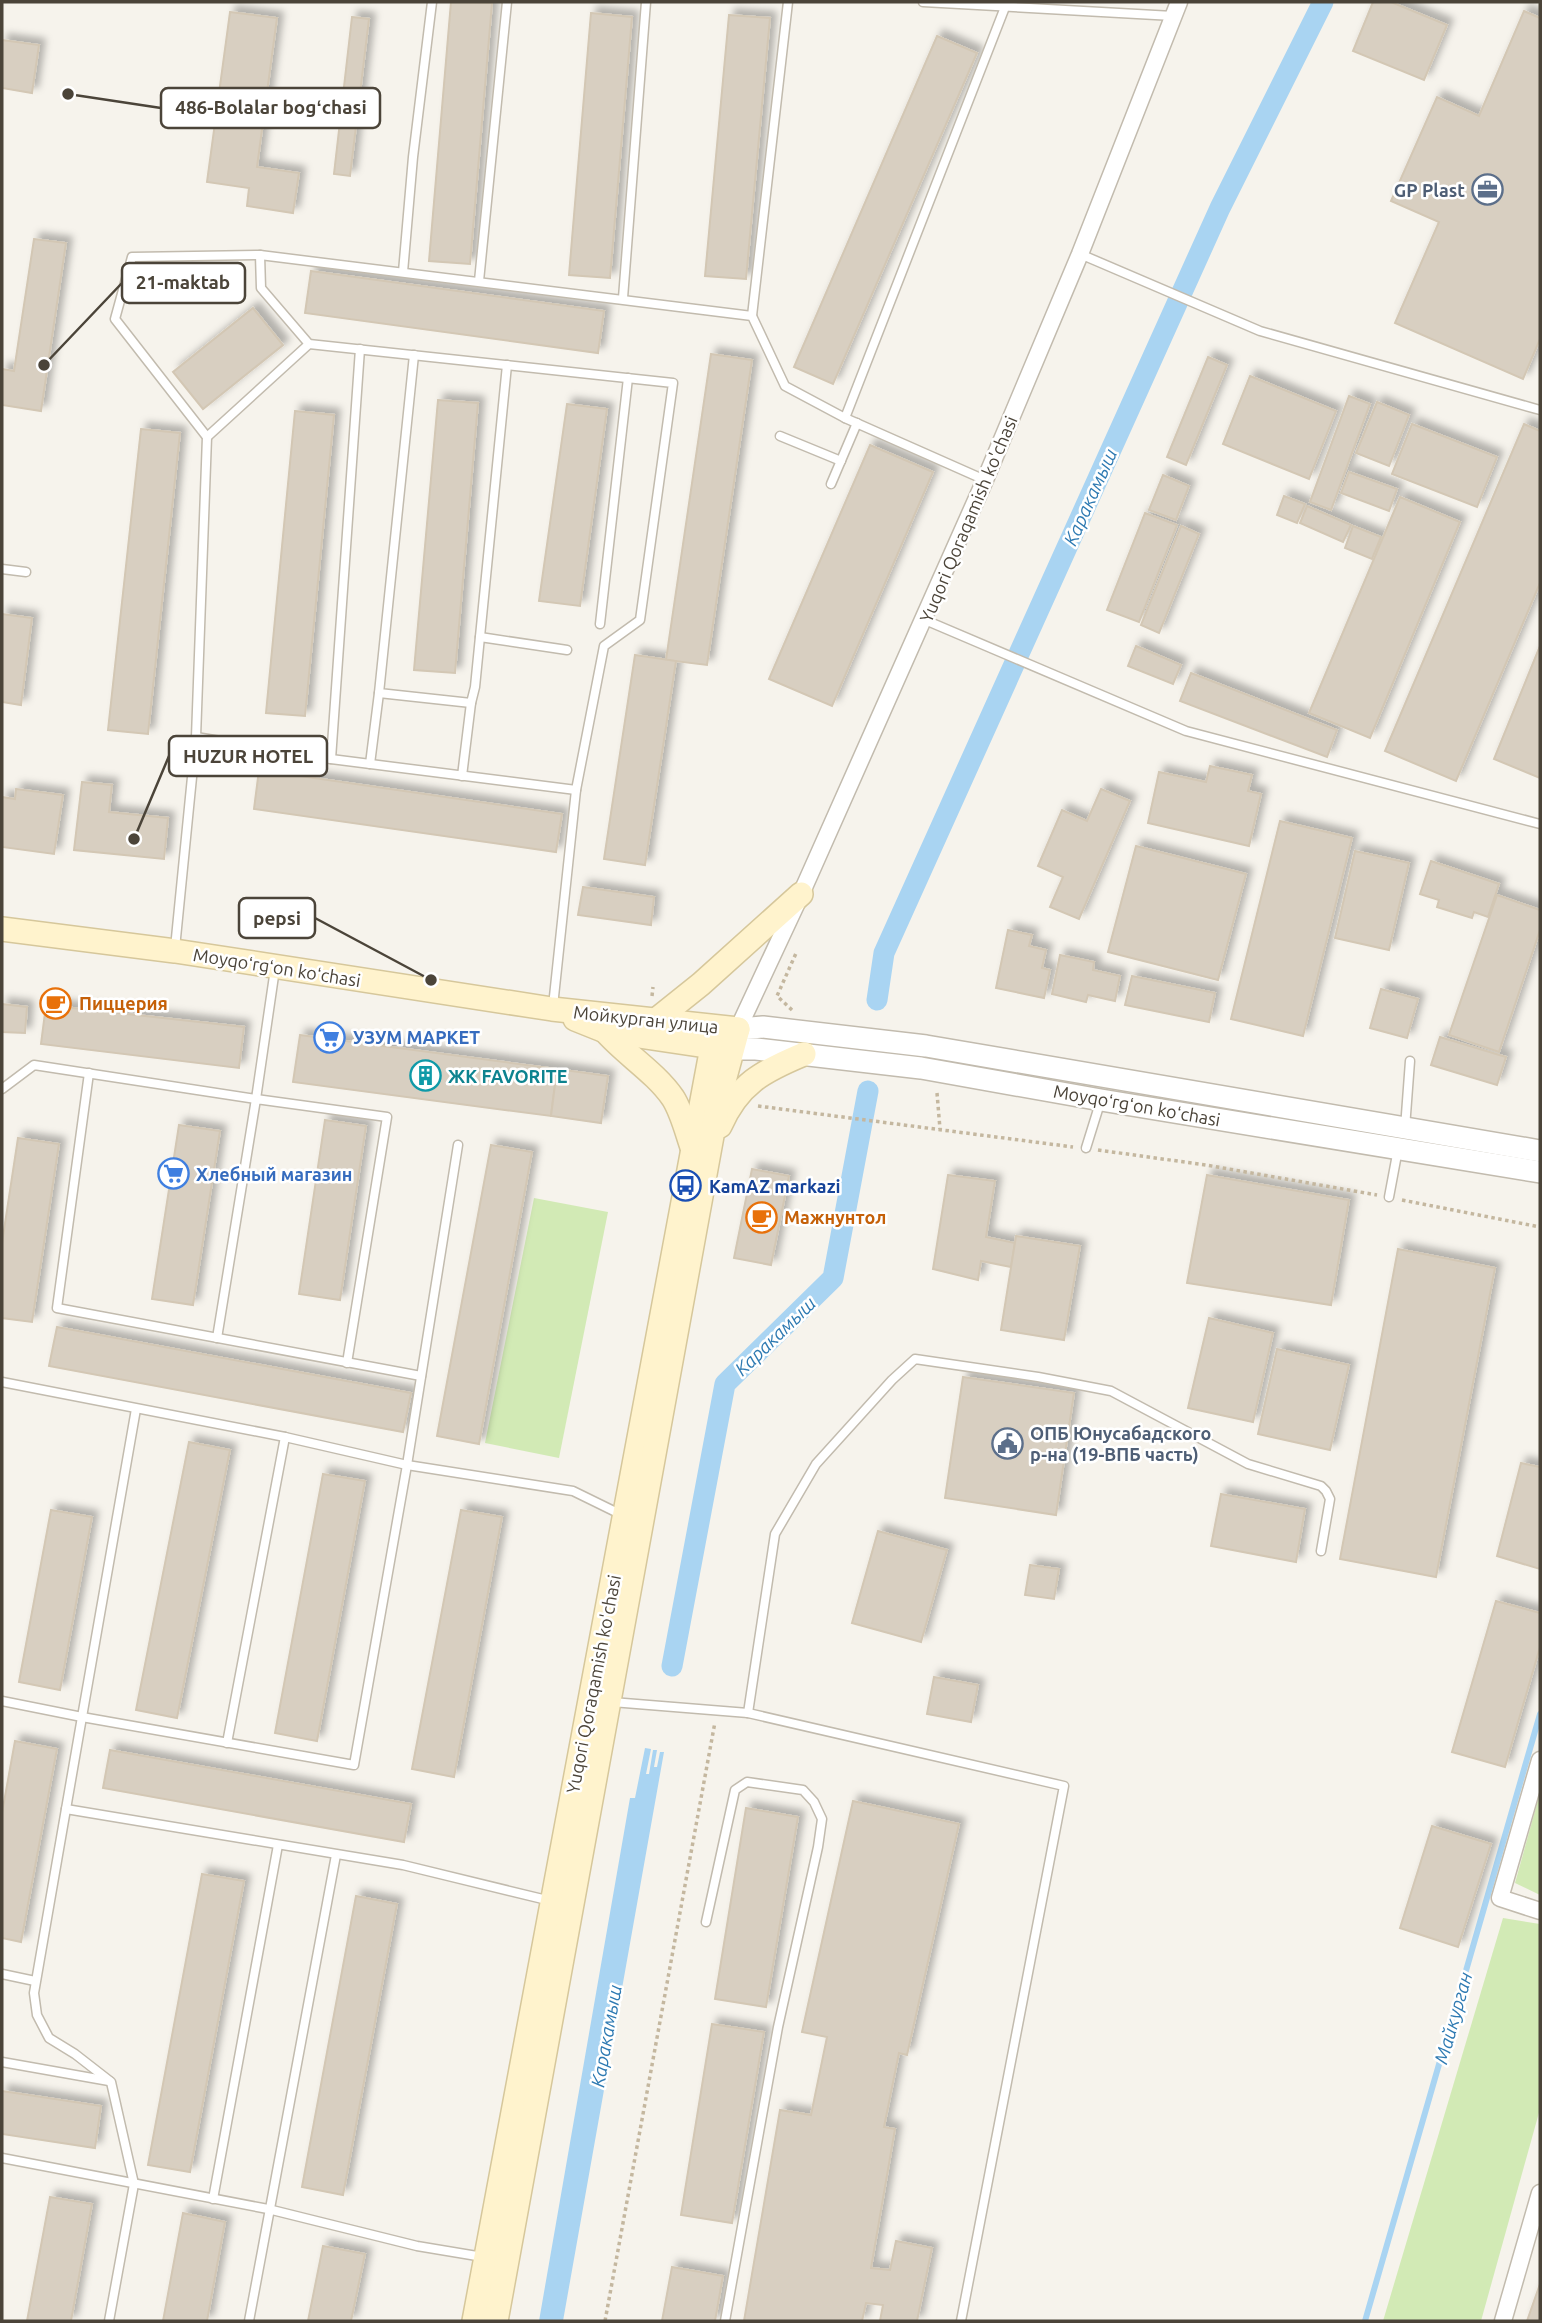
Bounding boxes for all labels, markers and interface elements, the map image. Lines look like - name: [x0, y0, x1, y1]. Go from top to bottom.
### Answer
- callout: 486-Bolalar bogʻchasi: [161, 88, 380, 128]
- text: 486-Bolalar bogʻchasi: [175, 96, 367, 118]
- office icon: GP Plast: [1471, 173, 1505, 207]
- place label: GP Plast: [1394, 180, 1465, 200]
- callout: 21-maktab: [122, 263, 245, 303]
- text: 21-maktab: [136, 271, 230, 293]
- street label: Yuqori Qoraqamish ko'chasi: [915, 413, 1022, 626]
- water label: Каракамыш: [1059, 445, 1121, 549]
- callout: HUZUR HOTEL: [169, 736, 327, 776]
- text: HUZUR HOTEL: [183, 745, 314, 767]
- callout: pepsi: [239, 898, 315, 938]
- text: pepsi: [253, 907, 301, 929]
- street label: Moyqoʻrgʻon koʻchasi: [192, 944, 362, 990]
- cafe icon: Пиццерия: [39, 986, 73, 1020]
- place label: Пиццерия: [79, 993, 168, 1013]
- street label: Мойкурган улица: [572, 1001, 720, 1037]
- supermarket icon: УЗУМ МАРКЕТ: [313, 1020, 347, 1054]
- place label: УЗУМ МАРКЕТ: [353, 1027, 480, 1047]
- building icon: ЖК FAVORITE: [408, 1059, 442, 1093]
- place label: ЖК FAVORITE: [448, 1066, 568, 1086]
- street label: Moyqoʻrgʻon koʻchasi: [1052, 1080, 1222, 1130]
- supermarket icon: Хлебный магазин: [156, 1157, 190, 1191]
- place label: Хлебный магазин: [196, 1164, 352, 1184]
- bus stop icon: KamAZ markazi: [669, 1169, 703, 1203]
- place label: KamAZ markazi: [709, 1176, 840, 1196]
- cafe icon: Мажнунтол: [744, 1200, 778, 1234]
- place label: Мажнунтол: [784, 1207, 886, 1227]
- water label: Каракамыш: [730, 1292, 820, 1380]
- place label: ОПБ Юнусабадского р-на (19-ВПБ часть): [1030, 1423, 1211, 1465]
- public building icon: ОПБ Юнусабадского р-на (19-ВПБ часть): [990, 1426, 1024, 1460]
- street label: Yuqori Qoraqamish ko'chasi: [562, 1573, 625, 1795]
- water label: Майкурган: [1429, 1969, 1477, 2066]
- water label: Каракамыш: [586, 1983, 626, 2089]

